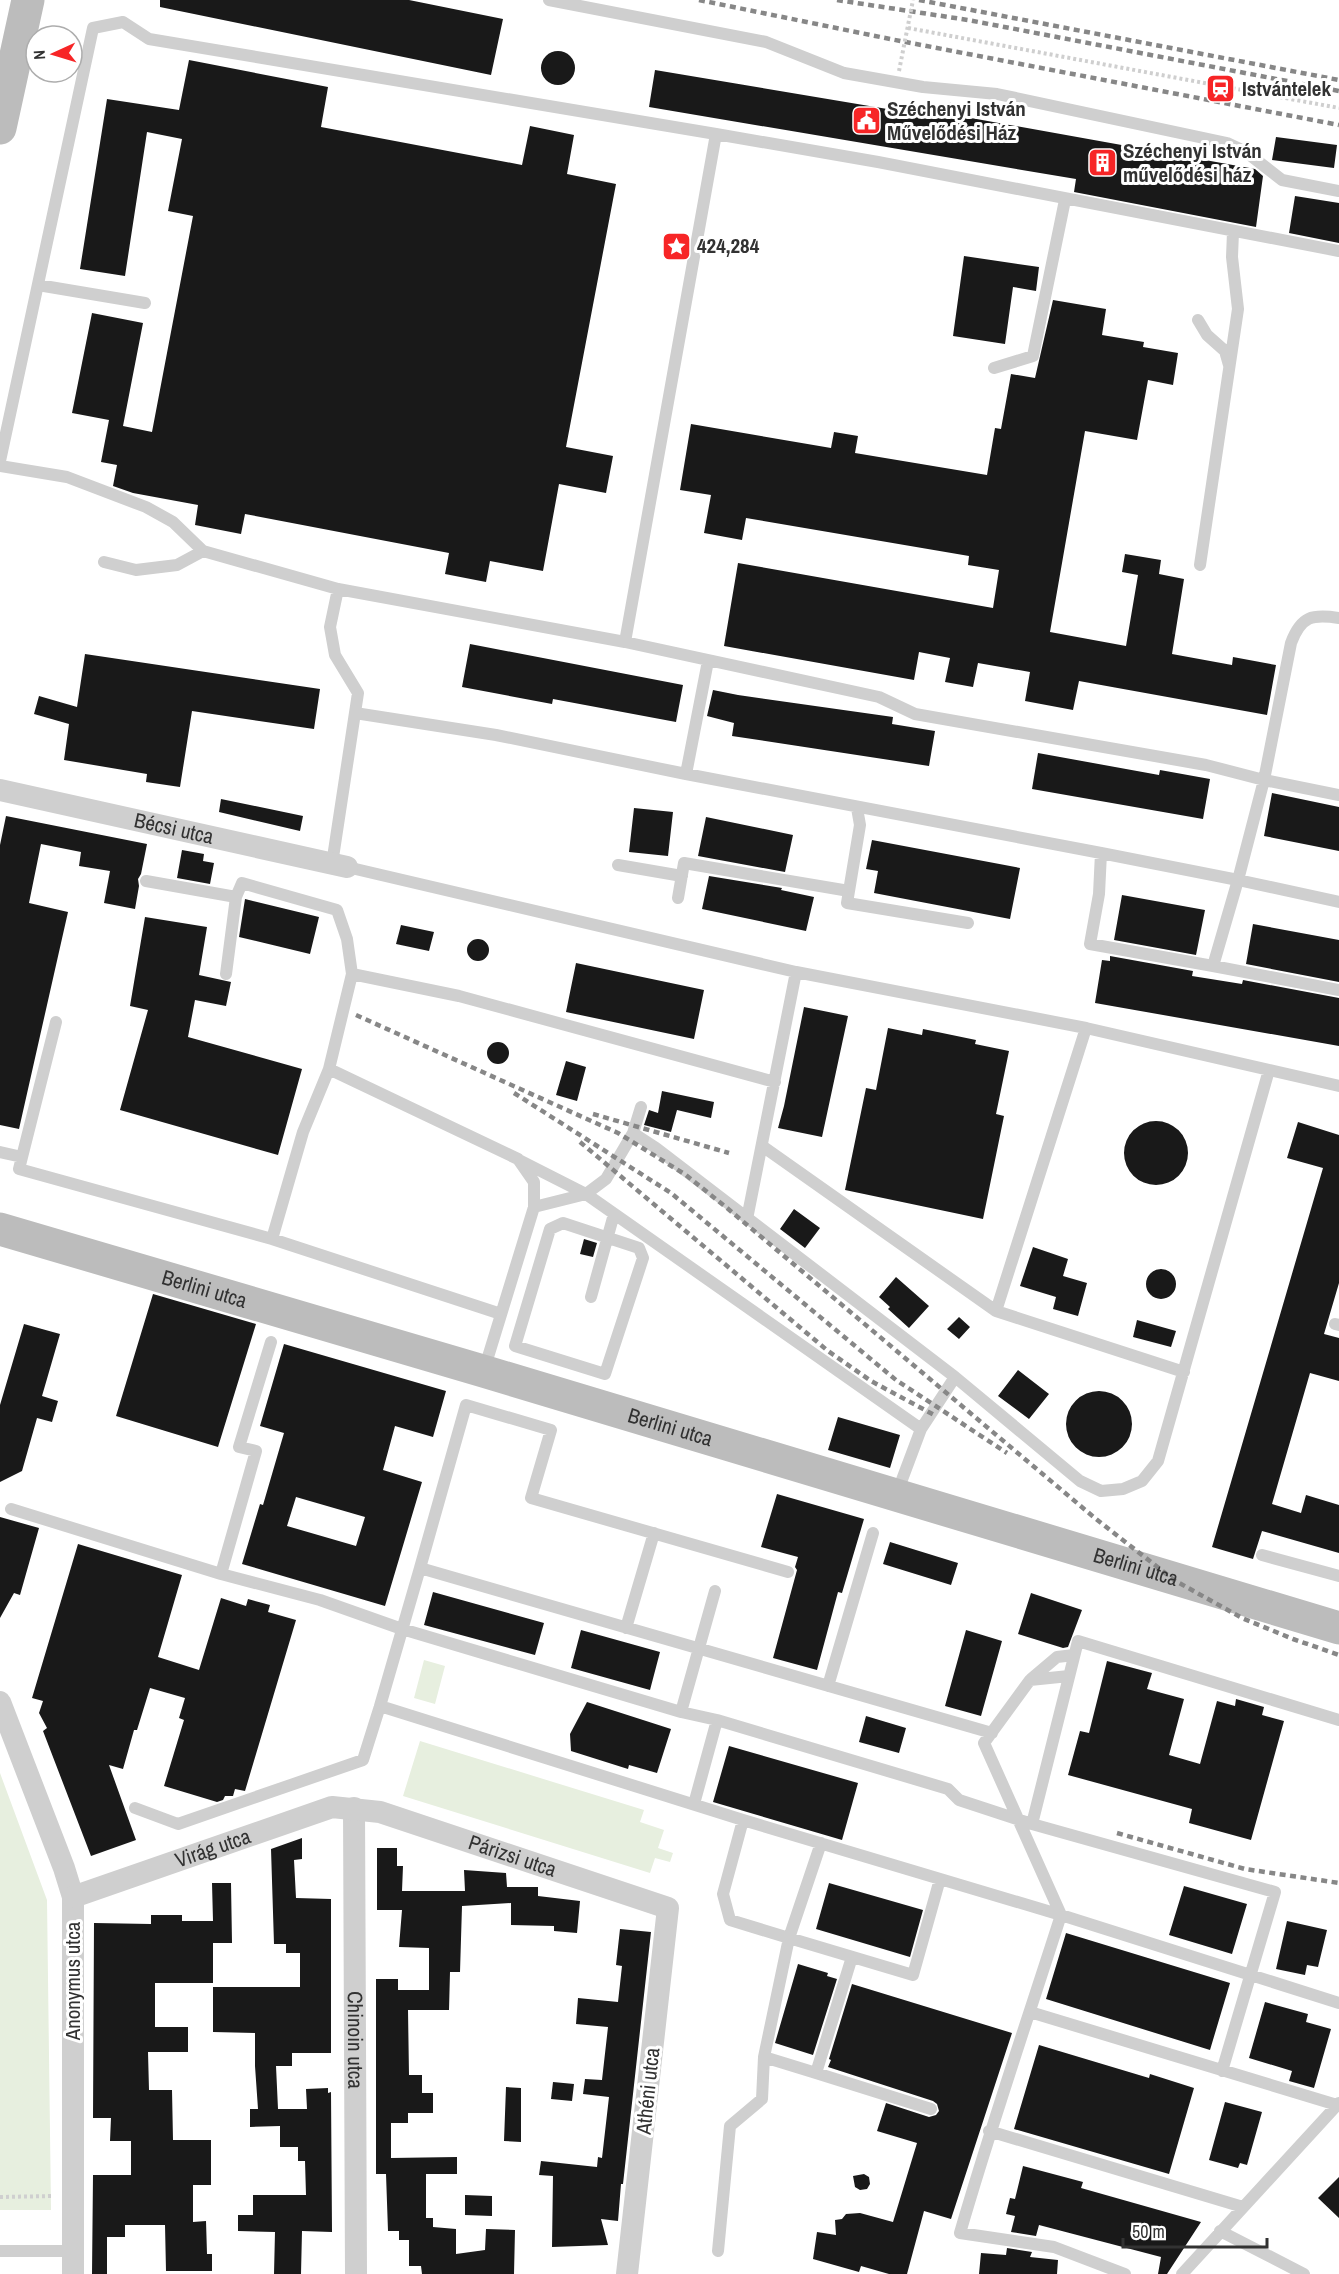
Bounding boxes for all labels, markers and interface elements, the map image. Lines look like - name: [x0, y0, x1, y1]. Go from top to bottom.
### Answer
- north arrow: [24, 24, 84, 84]
- text: N: [28, 50, 50, 61]
- station icon: Istvántelek: [1205, 73, 1237, 105]
- place label: Istvántelek: [1242, 74, 1331, 103]
- place label: Széchenyi István Művelődési Ház: [887, 94, 1026, 147]
- public building icon: Széchenyi István Művelődési Ház: [850, 105, 882, 137]
- place label: Széchenyi István művelődési ház: [1123, 136, 1262, 189]
- building icon: Széchenyi István művelődési ház: [1086, 147, 1118, 179]
- place icon: 424,284: [660, 230, 692, 262]
- place label: 424,284: [697, 231, 760, 260]
- street label: Bécsi utca: [131, 805, 217, 851]
- street label: Berlini utca: [159, 1262, 251, 1315]
- street label: Berlini utca: [625, 1400, 717, 1453]
- street label: Berlini utca: [1090, 1540, 1182, 1593]
- street label: Virág utca: [171, 1821, 255, 1874]
- street label: Párizsi utca: [465, 1828, 561, 1884]
- street label: Anonymus utca: [58, 1921, 87, 2041]
- street label: Chinoin utca: [341, 1991, 370, 2089]
- street label: Athéni utca: [628, 2046, 667, 2137]
- scale bar: [1123, 2211, 1267, 2249]
- text: 50 m: [1132, 2219, 1165, 2244]

